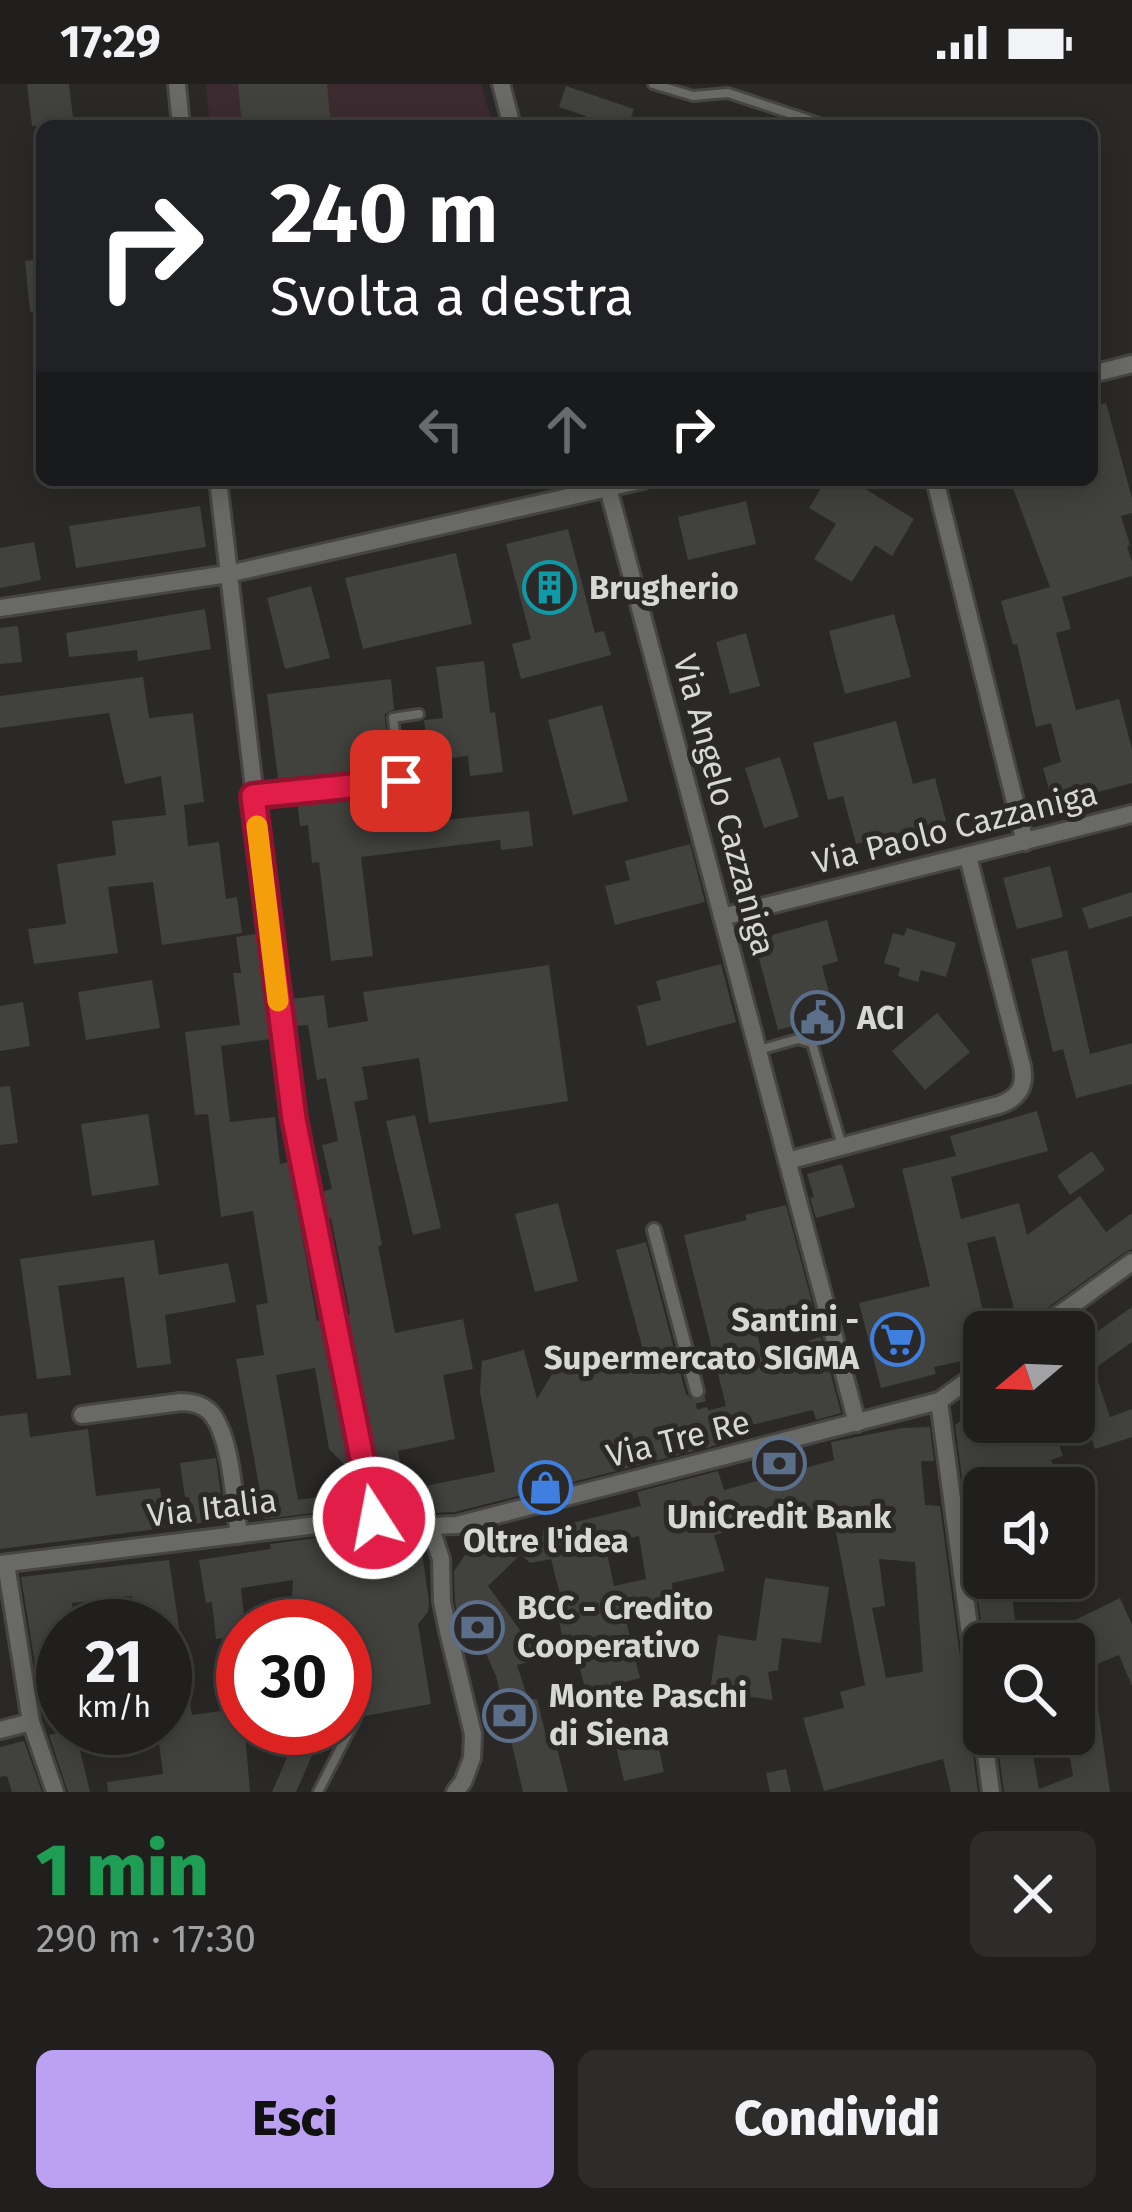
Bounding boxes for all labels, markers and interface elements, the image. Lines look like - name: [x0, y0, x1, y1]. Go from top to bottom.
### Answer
- text: 17:29: [60, 15, 161, 69]
- text: 240 m: [270, 163, 498, 264]
- icon: right: [72, 168, 228, 324]
- text: Svolta a destra: [270, 265, 634, 329]
- icon: left: [408, 396, 474, 462]
- icon: ahead: [534, 396, 600, 462]
- icon: right: [660, 396, 726, 462]
- building icon: Brugherio: [522, 560, 578, 616]
- place label: Brugherio: [589, 568, 739, 608]
- street label: Via Angelo Cazzaniga: [665, 650, 783, 960]
- pin: [350, 730, 452, 832]
- icon: arrive: [368, 748, 434, 814]
- street label: Via Paolo Cazzaniga: [809, 773, 1101, 883]
- public building icon: ACI: [790, 990, 846, 1046]
- place label: ACI: [856, 998, 905, 1038]
- place label: Santini - Supermercato SIGMA: [544, 1300, 860, 1378]
- supermarket icon: Santini - Supermercato SIGMA: [870, 1311, 926, 1367]
- north arrow: [963, 1311, 1095, 1443]
- map controls: [963, 1311, 1095, 1755]
- street label: Via Tre Re: [602, 1402, 754, 1476]
- bank icon: UniCredit Bank: [751, 1435, 807, 1491]
- position arrow: [311, 1455, 437, 1581]
- shop icon: Oltre l'idea: [518, 1459, 574, 1515]
- button: sound: [963, 1467, 1095, 1599]
- street label: Via Italia: [145, 1480, 279, 1536]
- place label: UniCredit Bank: [667, 1497, 892, 1537]
- place label: Oltre l'idea: [463, 1521, 629, 1561]
- place label: BCC - Credito Cooperativo: [517, 1588, 713, 1666]
- speed limit sign: 30: [216, 1599, 372, 1755]
- bank icon: BCC - Credito Cooperativo: [450, 1599, 506, 1655]
- button: search: [963, 1623, 1095, 1755]
- text: 21: [85, 1626, 143, 1698]
- place label: Monte Paschi di Siena: [549, 1676, 747, 1754]
- bank icon: Monte Paschi di Siena: [482, 1687, 538, 1743]
- text: km/h: [77, 1689, 151, 1725]
- text: 1 min: [36, 1828, 209, 1914]
- button: close: [970, 1831, 1096, 1957]
- text: 290 m · 17:30: [36, 1916, 256, 1962]
- button: Esci: [36, 2050, 554, 2188]
- button: Condividi: [578, 2050, 1096, 2188]

